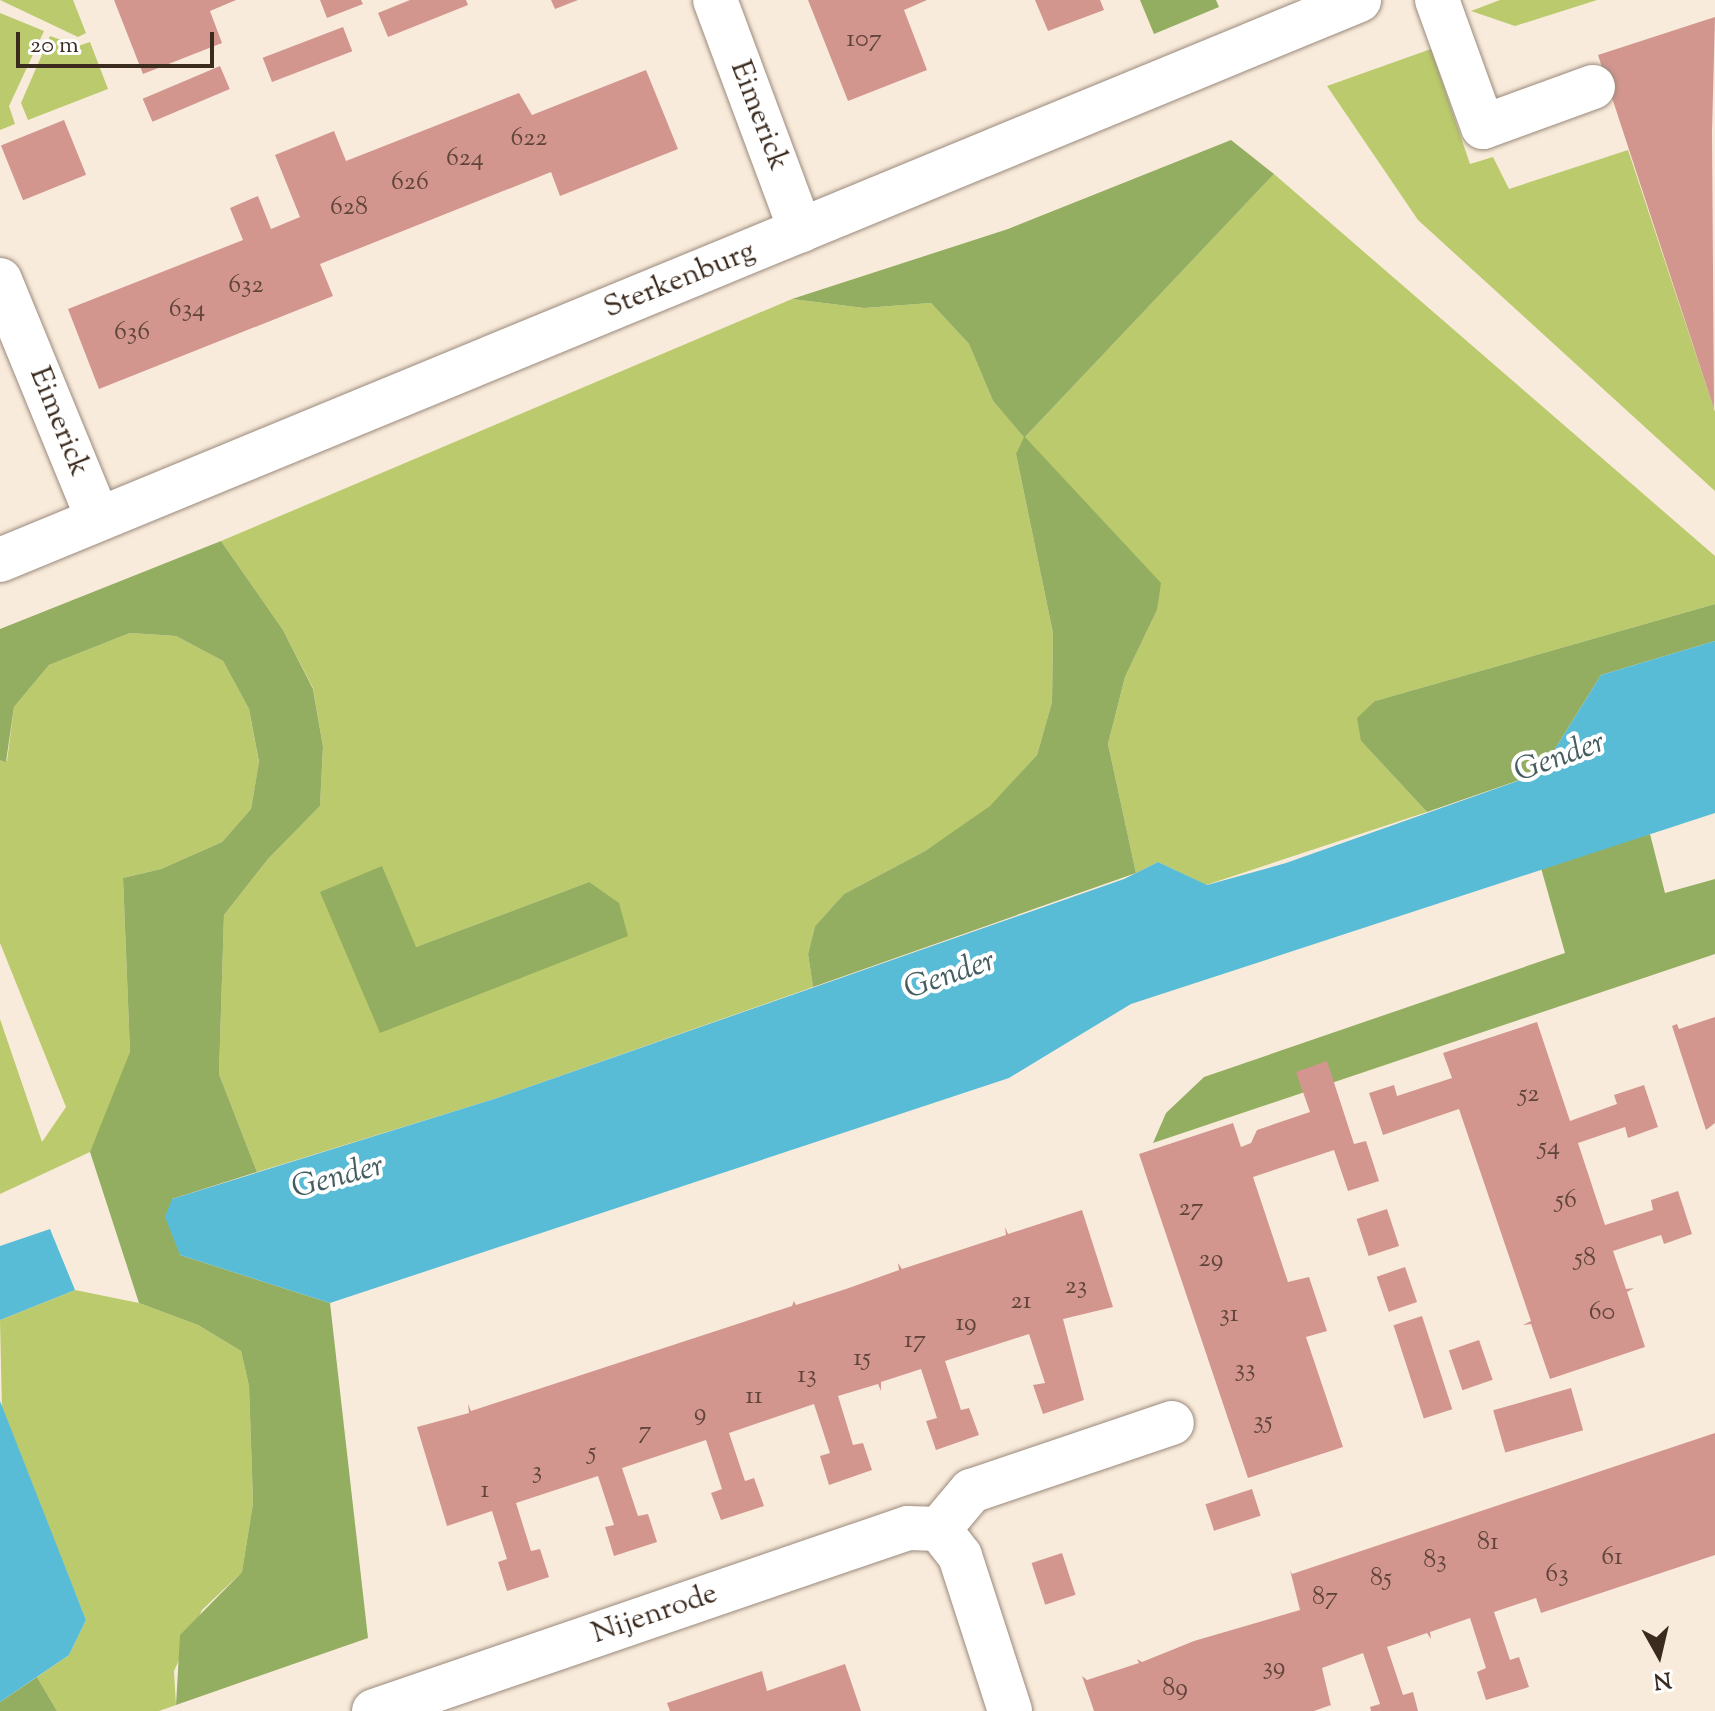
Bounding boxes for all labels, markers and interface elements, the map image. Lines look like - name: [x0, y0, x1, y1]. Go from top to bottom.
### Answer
- scale bar: [20, 16, 218, 66]
- house number: 107: [846, 24, 882, 56]
- text: 20 m: [30, 29, 79, 63]
- street label: Eimerick: [721, 56, 795, 176]
- house number: 622: [511, 123, 547, 155]
- house number: 624: [446, 143, 484, 175]
- house number: 626: [391, 167, 429, 199]
- house number: 628: [330, 192, 368, 224]
- street label: Sterkenburg: [599, 234, 761, 328]
- house number: 632: [228, 270, 264, 302]
- house number: 634: [169, 294, 205, 326]
- house number: 636: [114, 317, 150, 349]
- street label: Eimerick: [20, 362, 96, 482]
- water label: Gender: [1509, 724, 1611, 792]
- water label: Gender: [899, 943, 1001, 1009]
- house number: 52: [1518, 1079, 1540, 1111]
- house number: 54: [1538, 1132, 1560, 1164]
- water label: Gender: [288, 1147, 388, 1209]
- house number: 56: [1555, 1185, 1577, 1217]
- house number: 27: [1178, 1193, 1204, 1225]
- house number: 58: [1574, 1243, 1596, 1275]
- house number: 29: [1199, 1244, 1223, 1276]
- house number: 23: [1065, 1271, 1087, 1303]
- house number: 21: [1010, 1286, 1032, 1318]
- house number: 60: [1589, 1297, 1615, 1329]
- house number: 31: [1219, 1299, 1239, 1331]
- house number: 19: [955, 1308, 977, 1340]
- house number: 17: [904, 1325, 926, 1357]
- house number: 15: [853, 1343, 871, 1375]
- house number: 33: [1234, 1354, 1256, 1386]
- house number: 13: [797, 1360, 817, 1392]
- house number: 11: [745, 1381, 763, 1413]
- house number: 9: [694, 1398, 706, 1430]
- house number: 35: [1253, 1406, 1273, 1438]
- house number: 7: [638, 1416, 652, 1448]
- house number: 5: [588, 1437, 596, 1469]
- house number: 3: [532, 1456, 542, 1488]
- house number: 1: [481, 1475, 489, 1507]
- house number: 81: [1477, 1527, 1499, 1559]
- house number: 61: [1601, 1542, 1623, 1574]
- house number: 83: [1423, 1545, 1447, 1577]
- house number: 63: [1545, 1559, 1569, 1591]
- house number: 85: [1370, 1563, 1392, 1595]
- street label: Nijenrode: [588, 1577, 722, 1653]
- house number: 87: [1312, 1582, 1338, 1614]
- north arrow: [1619, 1615, 1699, 1695]
- house number: 39: [1263, 1652, 1285, 1684]
- text: N: [1651, 1662, 1673, 1696]
- house number: 89: [1162, 1673, 1188, 1705]

